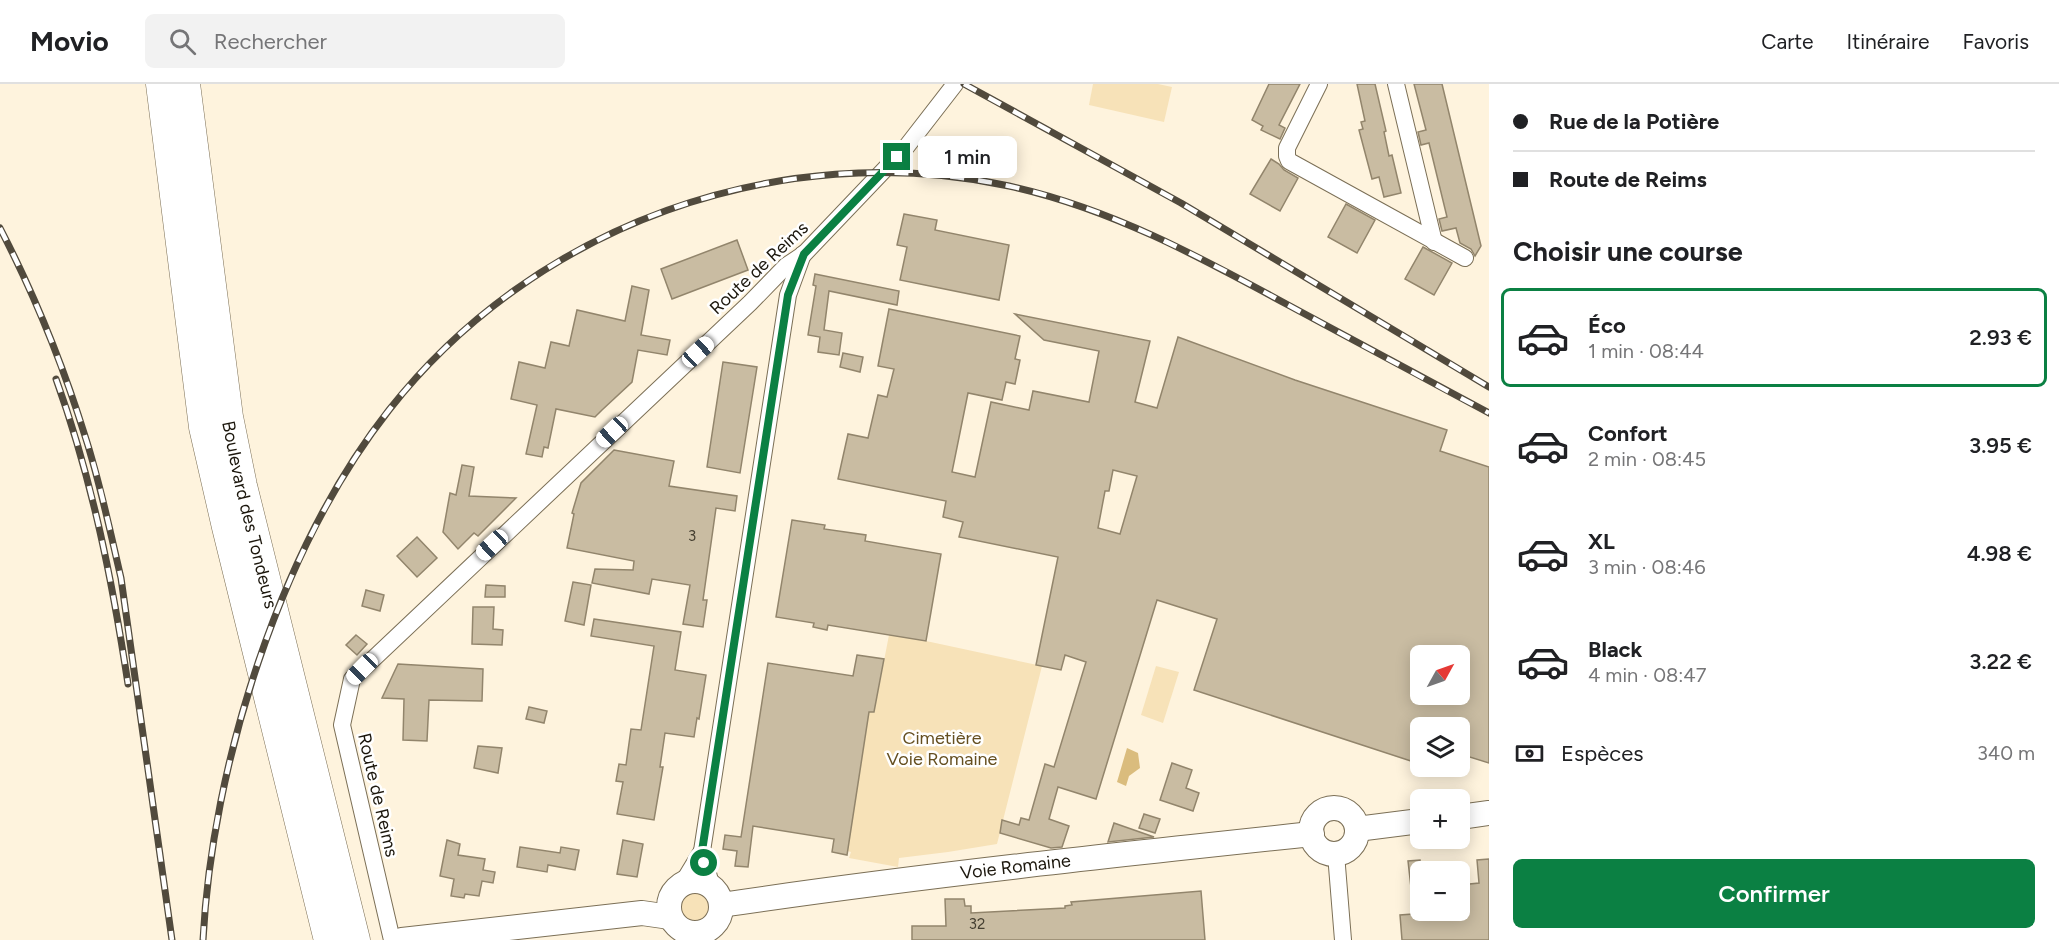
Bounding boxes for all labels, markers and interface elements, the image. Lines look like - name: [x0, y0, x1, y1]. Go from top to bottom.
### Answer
- search box: [145, 14, 565, 68]
- text: Movio: [30, 24, 109, 58]
- icon: search: [166, 25, 199, 58]
- text: Rechercher: [214, 28, 327, 55]
- text: Carte: [1761, 29, 1814, 54]
- text: Itinéraire: [1847, 29, 1930, 54]
- text: Favoris: [1963, 29, 2029, 54]
- text: Rue de la Potière: [1549, 108, 1719, 135]
- callout: 1 min: [918, 136, 1017, 178]
- route end: [883, 143, 910, 170]
- text: 1 min: [944, 145, 991, 169]
- text: Route de Reims: [1549, 166, 1707, 193]
- street label: Route de Reims: [705, 217, 813, 319]
- text: Choisir une course: [1513, 235, 1743, 268]
- icon: car: [1516, 311, 1570, 365]
- text: Éco: [1588, 312, 1626, 339]
- text: 2.93 €: [1969, 324, 2032, 351]
- car: [679, 333, 717, 371]
- text: 1 min · 08:44: [1588, 339, 1704, 363]
- car: [593, 413, 631, 451]
- street label: Boulevard des Tondeurs: [217, 419, 282, 611]
- icon: car: [1516, 419, 1570, 473]
- text: Confort: [1588, 420, 1668, 447]
- text: 3.95 €: [1969, 432, 2032, 459]
- text: 2 min · 08:45: [1588, 447, 1706, 471]
- car: [473, 526, 511, 564]
- house number: 3: [688, 527, 696, 545]
- icon: car: [1516, 527, 1570, 581]
- text: XL: [1588, 528, 1615, 555]
- text: 4.98 €: [1967, 540, 2032, 567]
- text: 3 min · 08:46: [1588, 555, 1706, 579]
- icon: car: [1516, 635, 1570, 689]
- text: Black: [1588, 636, 1642, 663]
- north arrow: [1410, 645, 1470, 705]
- map controls: [1410, 645, 1470, 921]
- text: 3.22 €: [1969, 648, 2032, 675]
- car: [343, 650, 381, 688]
- text: 4 min · 08:47: [1588, 663, 1706, 687]
- button: layers: [1410, 717, 1470, 777]
- park label: Cimetière Voie Romaine: [887, 727, 998, 770]
- street label: Route de Reims: [353, 731, 403, 859]
- icon: cash: [1513, 737, 1546, 770]
- text: Espèces: [1561, 740, 1643, 767]
- text: 340 m: [1977, 741, 2035, 765]
- button: +: [1410, 789, 1470, 849]
- route start: [690, 849, 717, 876]
- street label: Voie Romaine: [959, 849, 1072, 884]
- button: Confirmer: [1513, 859, 2035, 928]
- button: −: [1410, 861, 1470, 921]
- house number: 32: [969, 915, 985, 933]

